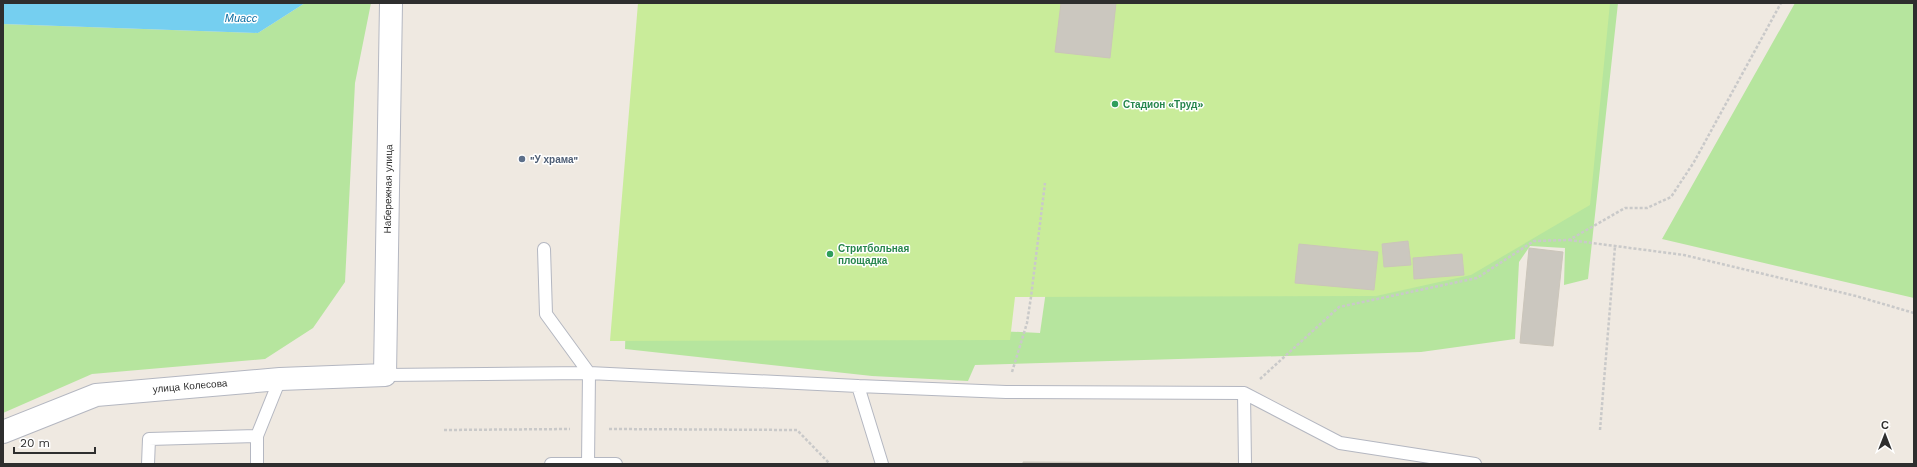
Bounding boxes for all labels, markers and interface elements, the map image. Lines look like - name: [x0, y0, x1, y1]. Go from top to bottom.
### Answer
- water label: Миасс: [225, 12, 258, 25]
- marker: Стадион «Труд»: [1110, 99, 1120, 109]
- place label: Стадион «Труд»: [1123, 99, 1203, 110]
- street label: Набережная улица: [382, 144, 394, 234]
- marker: "У храма": [517, 154, 527, 164]
- place label: "У храма": [530, 154, 579, 165]
- place label: Стритбольная площадка: [838, 243, 909, 266]
- marker: Стритбольная площадка: [825, 249, 835, 259]
- street label: улица Колесова: [152, 377, 228, 395]
- north arrow: [1865, 415, 1905, 455]
- text: С: [1881, 419, 1889, 432]
- scale bar: [14, 429, 95, 455]
- text: 20 m: [20, 436, 50, 450]

